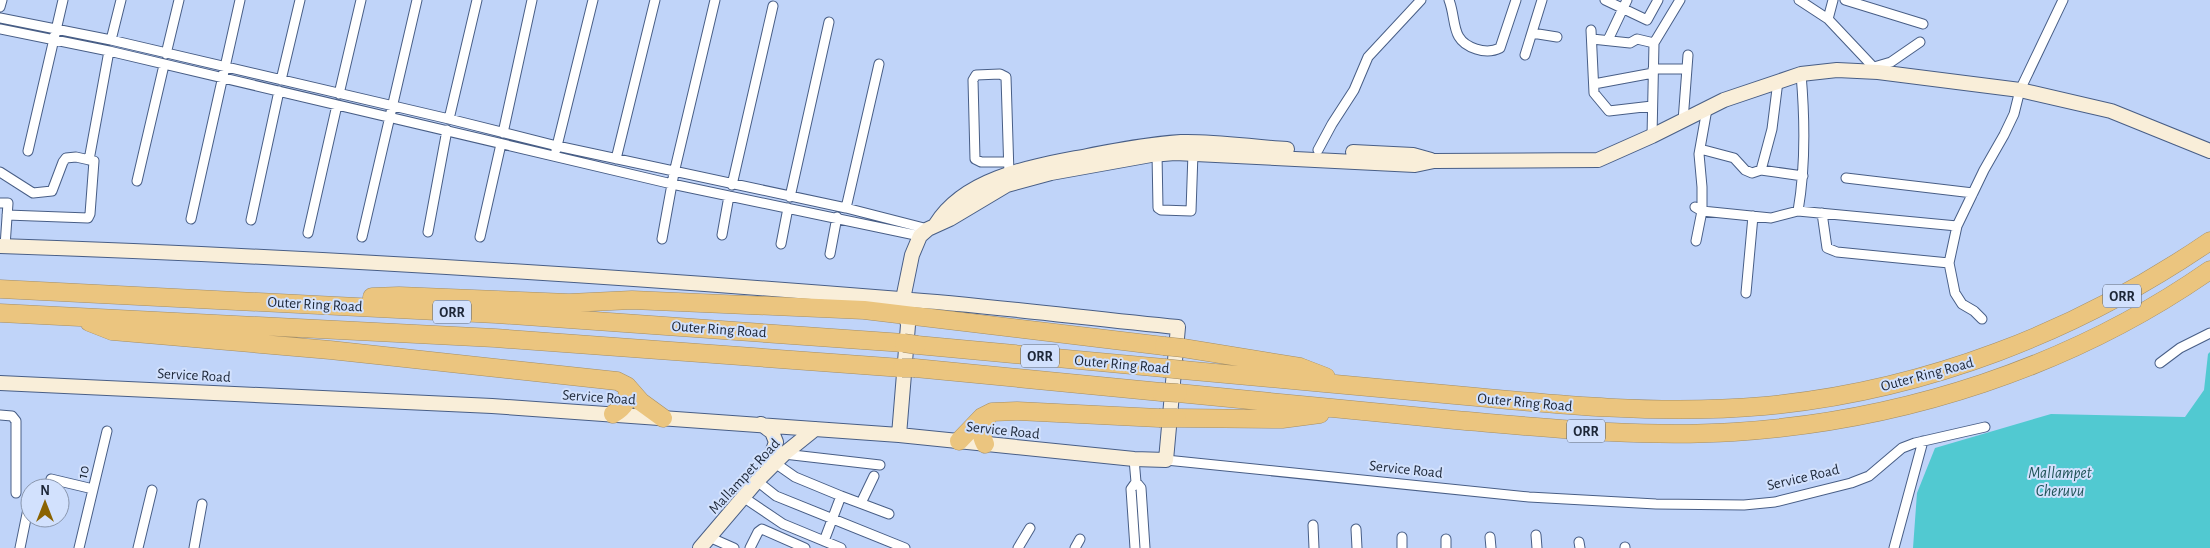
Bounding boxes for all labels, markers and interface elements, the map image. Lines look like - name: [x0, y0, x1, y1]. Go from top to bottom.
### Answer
- road number: ORR: [2103, 284, 2141, 308]
- street label: Outer Ring Road: [267, 295, 363, 314]
- road number: ORR: [433, 300, 471, 324]
- street label: Outer Ring Road: [671, 319, 767, 340]
- road number: ORR: [1021, 344, 1059, 368]
- street label: Outer Ring Road: [1074, 353, 1170, 376]
- street label: Outer Ring Road: [1879, 355, 1975, 394]
- street label: Service Road: [157, 366, 231, 385]
- street label: Service Road: [562, 387, 636, 408]
- street label: Outer Ring Road: [1477, 391, 1573, 414]
- street label: Service Road: [966, 419, 1041, 442]
- road number: ORR: [1567, 420, 1605, 442]
- street label: Mallampet Road: [706, 436, 783, 517]
- street label: Service Road: [1369, 458, 1444, 481]
- street label: Service Road: [1766, 462, 1841, 493]
- street label: 10: [75, 464, 92, 480]
- water label: Mallampet Cheruvu: [2028, 465, 2092, 499]
- north arrow: [20, 478, 70, 528]
- text: N: [40, 484, 50, 498]

